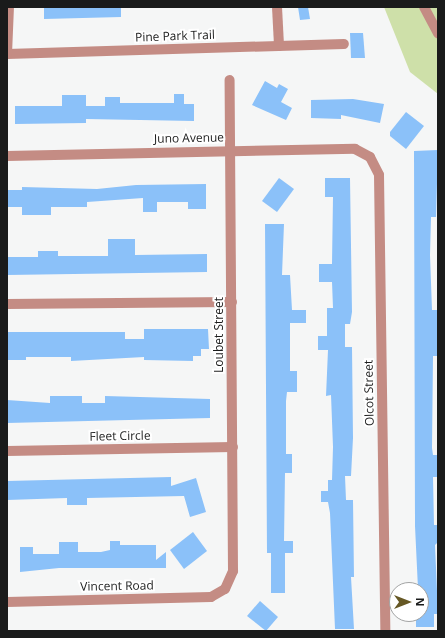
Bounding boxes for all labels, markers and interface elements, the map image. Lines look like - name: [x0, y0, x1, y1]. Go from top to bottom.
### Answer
- street label: Pine Park Trail: [135, 27, 215, 45]
- street label: Juno Avenue: [154, 130, 224, 146]
- street label: Loubet Street: [212, 297, 226, 373]
- street label: Olcot Street: [361, 360, 377, 426]
- street label: Fleet Circle: [89, 428, 151, 444]
- street label: Vincent Road: [80, 578, 154, 594]
- north arrow: [389, 582, 429, 622]
- text: N: [413, 598, 428, 606]

